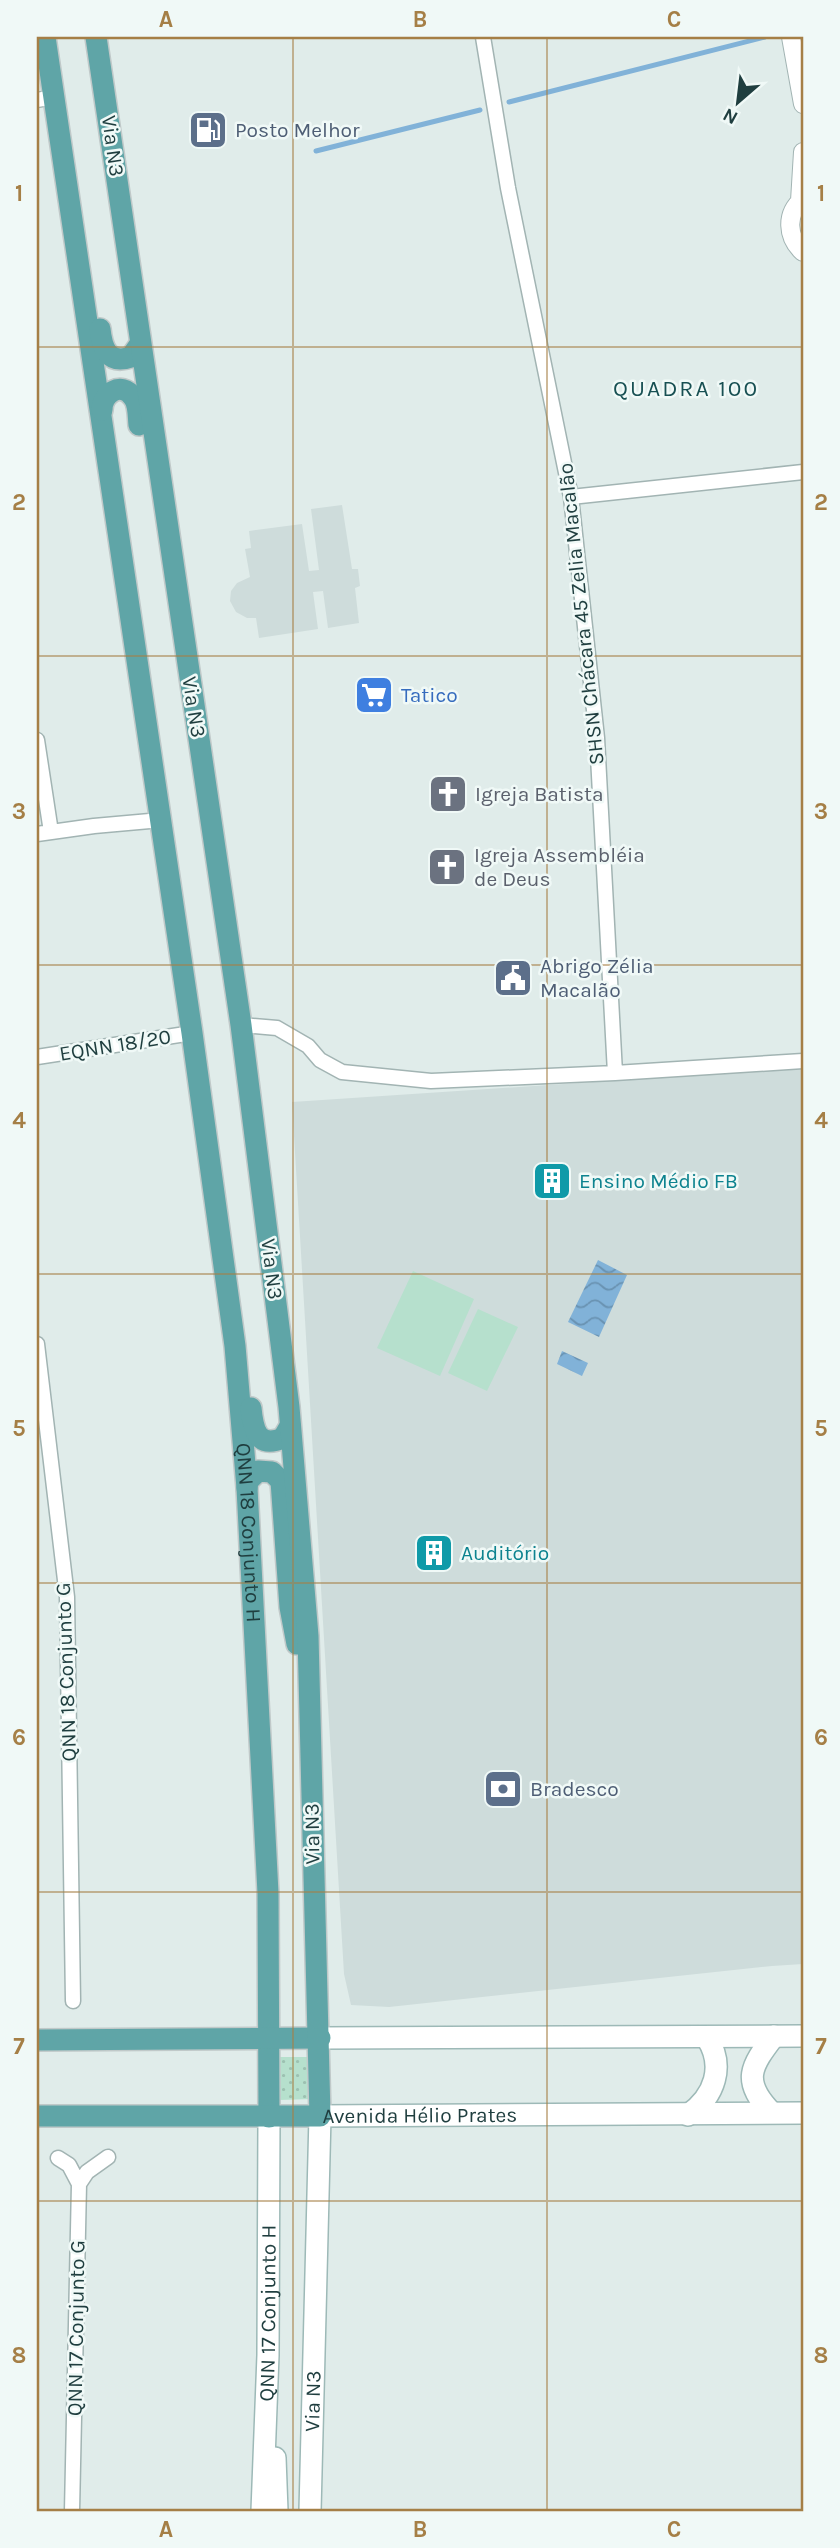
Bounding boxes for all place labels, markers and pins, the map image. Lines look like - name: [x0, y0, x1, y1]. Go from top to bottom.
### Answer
- fuel station icon: Posto Melhor: [187, 109, 229, 151]
- place label: Posto Melhor: [235, 118, 360, 142]
- supermarket icon: Tatico: [353, 674, 395, 716]
- place label: Tatico: [401, 683, 458, 707]
- church icon: Igreja Batista: [427, 773, 469, 815]
- place label: Igreja Batista: [475, 782, 604, 806]
- place label: Igreja Assembléia de Deus: [474, 843, 645, 891]
- church icon: Igreja Assembléia de Deus: [426, 846, 468, 888]
- place label: Abrigo Zélia Macalão: [540, 954, 654, 1002]
- public building icon: Abrigo Zélia Macalão: [492, 957, 534, 999]
- building icon: Ensino Médio FB: [531, 1160, 573, 1202]
- place label: Ensino Médio FB: [579, 1169, 738, 1193]
- building icon: Auditório: [413, 1532, 455, 1574]
- place label: Auditório: [461, 1541, 549, 1565]
- bank icon: Bradesco: [482, 1768, 524, 1810]
- place label: Bradesco: [530, 1777, 619, 1801]

